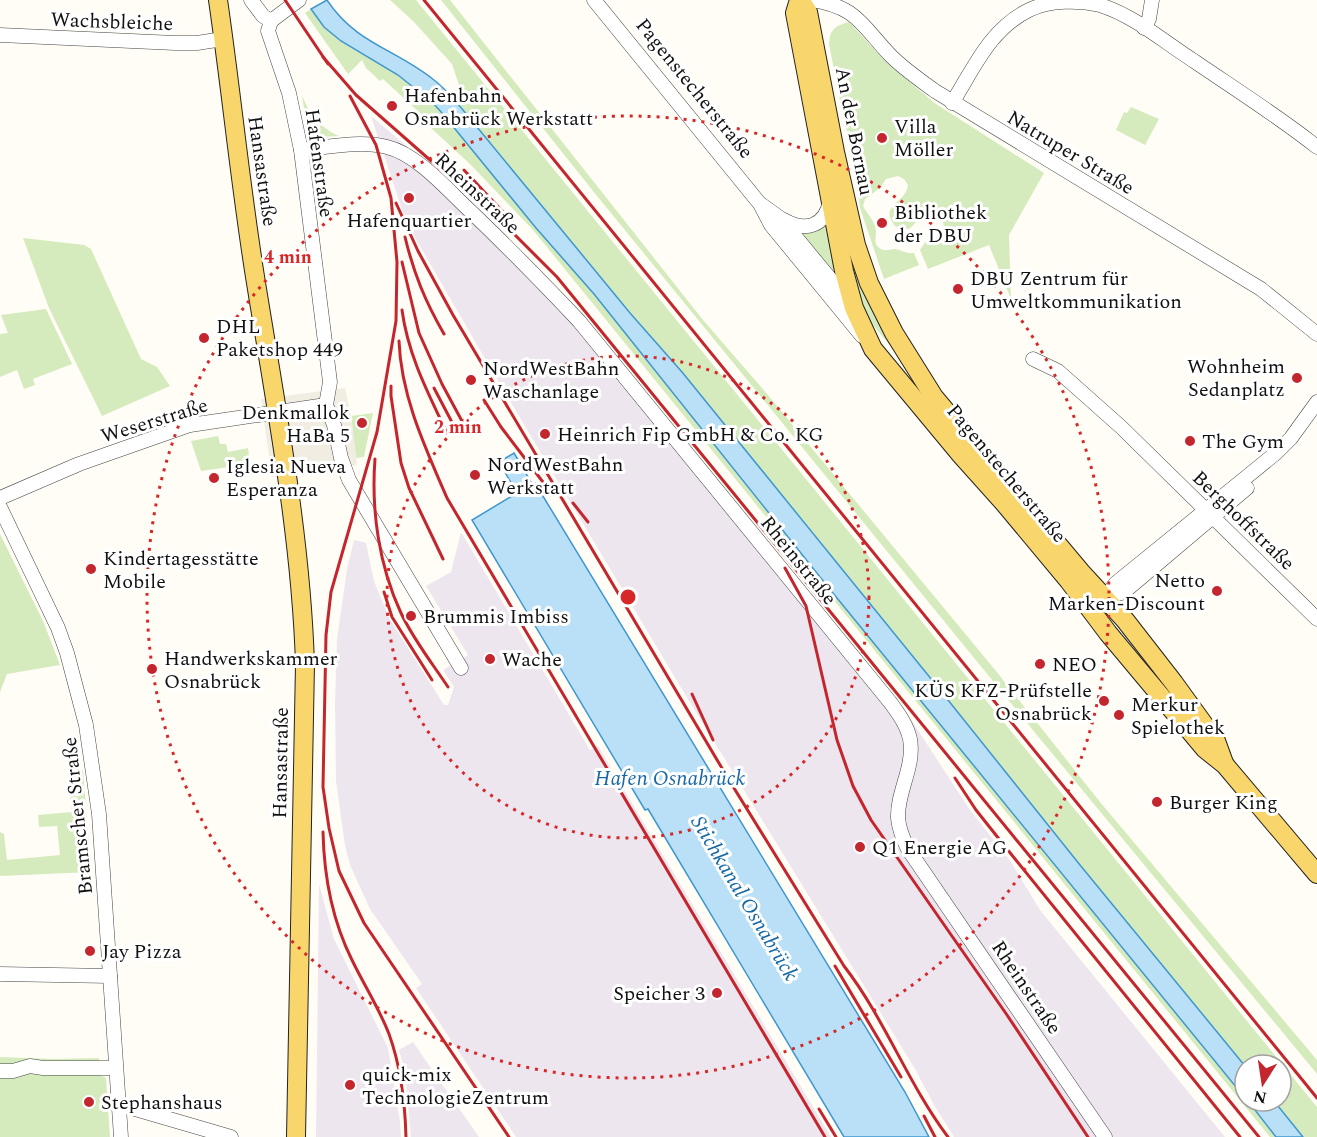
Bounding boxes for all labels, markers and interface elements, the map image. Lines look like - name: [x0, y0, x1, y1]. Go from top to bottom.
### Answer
- street label: Wachsbleiche: [50, 5, 174, 39]
- street label: Pagenstecherstraße: [628, 12, 760, 165]
- street label: An der Bornau: [827, 64, 881, 198]
- place label: Hafenbahn Osnabrück Werkstatt: [404, 81, 593, 134]
- marker: Hafenbahn Osnabrück Werkstatt: [385, 99, 399, 113]
- street label: Natruper Straße: [1001, 103, 1140, 203]
- street label: Hafenstraße: [297, 107, 341, 219]
- place label: Villa Möller: [894, 112, 953, 165]
- street label: Hansastraße: [239, 114, 285, 228]
- marker: Villa Möller: [875, 131, 889, 145]
- street label: Rheinstraße: [428, 146, 527, 241]
- marker: Hafenquartier: [402, 191, 416, 205]
- place label: Bibliothek der DBU: [894, 198, 987, 251]
- place label: Hafenquartier: [347, 206, 472, 236]
- marker: Bibliothek der DBU: [875, 216, 889, 230]
- text: 4 min: [264, 244, 312, 271]
- place label: DBU Zentrum für Umweltkommunikation: [970, 264, 1182, 317]
- marker: DBU Zentrum für Umweltkommunikation: [951, 282, 965, 296]
- place label: DHL Paketshop 449: [216, 312, 343, 365]
- marker: DHL Paketshop 449: [197, 331, 211, 345]
- place label: Wohnheim Sedanplatz: [1187, 352, 1285, 405]
- place label: NordWestBahn Waschanlage: [483, 354, 619, 407]
- marker: Wohnheim Sedanplatz: [1290, 371, 1304, 385]
- marker: NordWestBahn Waschanlage: [464, 373, 478, 387]
- street label: Weserstraße: [97, 390, 212, 451]
- place label: Denkmallok HaBa 5: [242, 398, 350, 451]
- street label: Pagenstecherstraße: [939, 398, 1073, 550]
- text: 2 min: [434, 414, 482, 441]
- marker: Denkmallok HaBa 5: [355, 416, 369, 430]
- place label: Heinrich Fip GmbH & Co. KG: [557, 420, 824, 450]
- marker: Heinrich Fip GmbH & Co. KG: [538, 427, 552, 441]
- place label: The Gym: [1202, 427, 1284, 457]
- marker: The Gym: [1183, 434, 1197, 448]
- place label: NordWestBahn Werkstatt: [487, 450, 623, 503]
- place label: Iglesia Nueva Esperanza: [226, 452, 346, 505]
- street label: Berghoffstraße: [1185, 464, 1302, 578]
- marker: NordWestBahn Werkstatt: [468, 468, 482, 482]
- marker: Iglesia Nueva Esperanza: [207, 471, 221, 485]
- street label: Rheinstraße: [753, 509, 844, 612]
- place label: Kindertagesstätte Mobile: [103, 544, 259, 597]
- marker: Kindertagesstätte Mobile: [84, 562, 98, 576]
- place label: Netto Marken-Discount: [1048, 566, 1205, 619]
- marker: Netto Marken-Discount: [1210, 584, 1224, 598]
- centre of rings: [618, 587, 638, 607]
- place label: Brummis Imbiss: [423, 602, 569, 632]
- marker: Brummis Imbiss: [404, 609, 418, 623]
- place label: Handwerkskammer Osnabrück: [164, 644, 338, 697]
- place label: Wache: [502, 645, 562, 675]
- place label: NEO: [1052, 650, 1097, 680]
- marker: Wache: [483, 652, 497, 666]
- marker: NEO: [1033, 657, 1047, 671]
- marker: Handwerkskammer Osnabrück: [145, 662, 159, 676]
- place label: KÜS KFZ-Prüfstelle Osnabrück: [914, 676, 1092, 729]
- place label: Merkur Spielothek: [1131, 690, 1225, 743]
- marker: KÜS KFZ-Prüfstelle Osnabrück: [1097, 694, 1111, 708]
- street label: Hansastraße: [265, 707, 297, 819]
- marker: Merkur Spielothek: [1112, 708, 1126, 722]
- street label: Bramscher Straße: [55, 735, 101, 896]
- water label: Hafen Osnabrück: [595, 763, 746, 795]
- place label: Burger King: [1169, 788, 1278, 818]
- marker: Burger King: [1150, 795, 1164, 809]
- water label: Stichkanal Osnabrück: [682, 810, 806, 987]
- place label: Q1 Energie AG: [872, 833, 1007, 863]
- marker: Q1 Energie AG: [853, 840, 867, 854]
- street label: Rheinstraße: [984, 934, 1069, 1041]
- place label: Jay Pizza: [102, 937, 182, 967]
- marker: Jay Pizza: [83, 944, 97, 958]
- place label: Speicher 3: [613, 979, 705, 1009]
- marker: Speicher 3: [710, 986, 724, 1000]
- north arrow: [1233, 1053, 1293, 1113]
- place label: quick-mix TechnologieZentrum: [362, 1060, 549, 1113]
- marker: quick-mix TechnologieZentrum: [343, 1078, 357, 1092]
- text: N: [1251, 1084, 1269, 1110]
- place label: Stephanshaus: [101, 1088, 223, 1118]
- marker: Stephanshaus: [82, 1095, 96, 1109]

